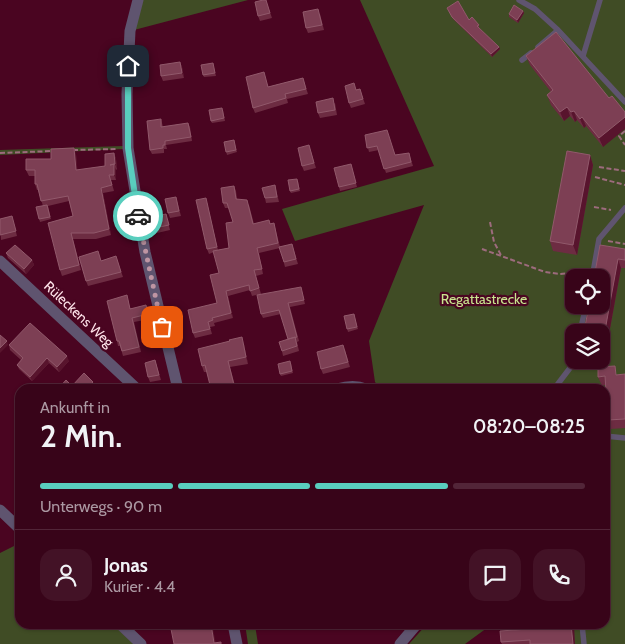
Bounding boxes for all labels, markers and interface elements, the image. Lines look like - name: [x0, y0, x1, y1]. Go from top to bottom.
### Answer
- pin: [107, 45, 149, 87]
- icon: home: [114, 52, 142, 80]
- courier: [113, 191, 163, 241]
- icon: car: [124, 202, 152, 230]
- map controls: [565, 269, 610, 369]
- button: locate: [565, 269, 610, 314]
- street label: Rüleckens Weg: [40, 277, 118, 352]
- park label: Regattastrecke: [441, 290, 527, 308]
- pin: [141, 306, 183, 348]
- icon: bag: [148, 313, 176, 341]
- button: layers: [565, 324, 610, 369]
- text: Ankunft in: [40, 398, 110, 417]
- text: 08:20–08:25: [473, 415, 585, 438]
- text: 2 Min.: [40, 416, 122, 455]
- text: Unterwegs · 90 m: [40, 497, 162, 516]
- button: person: [40, 549, 92, 601]
- button: chat: [469, 549, 521, 601]
- button: phone: [533, 549, 585, 601]
- text: Jonas: [104, 554, 148, 577]
- text: Kurier · 4.4: [104, 577, 175, 596]

